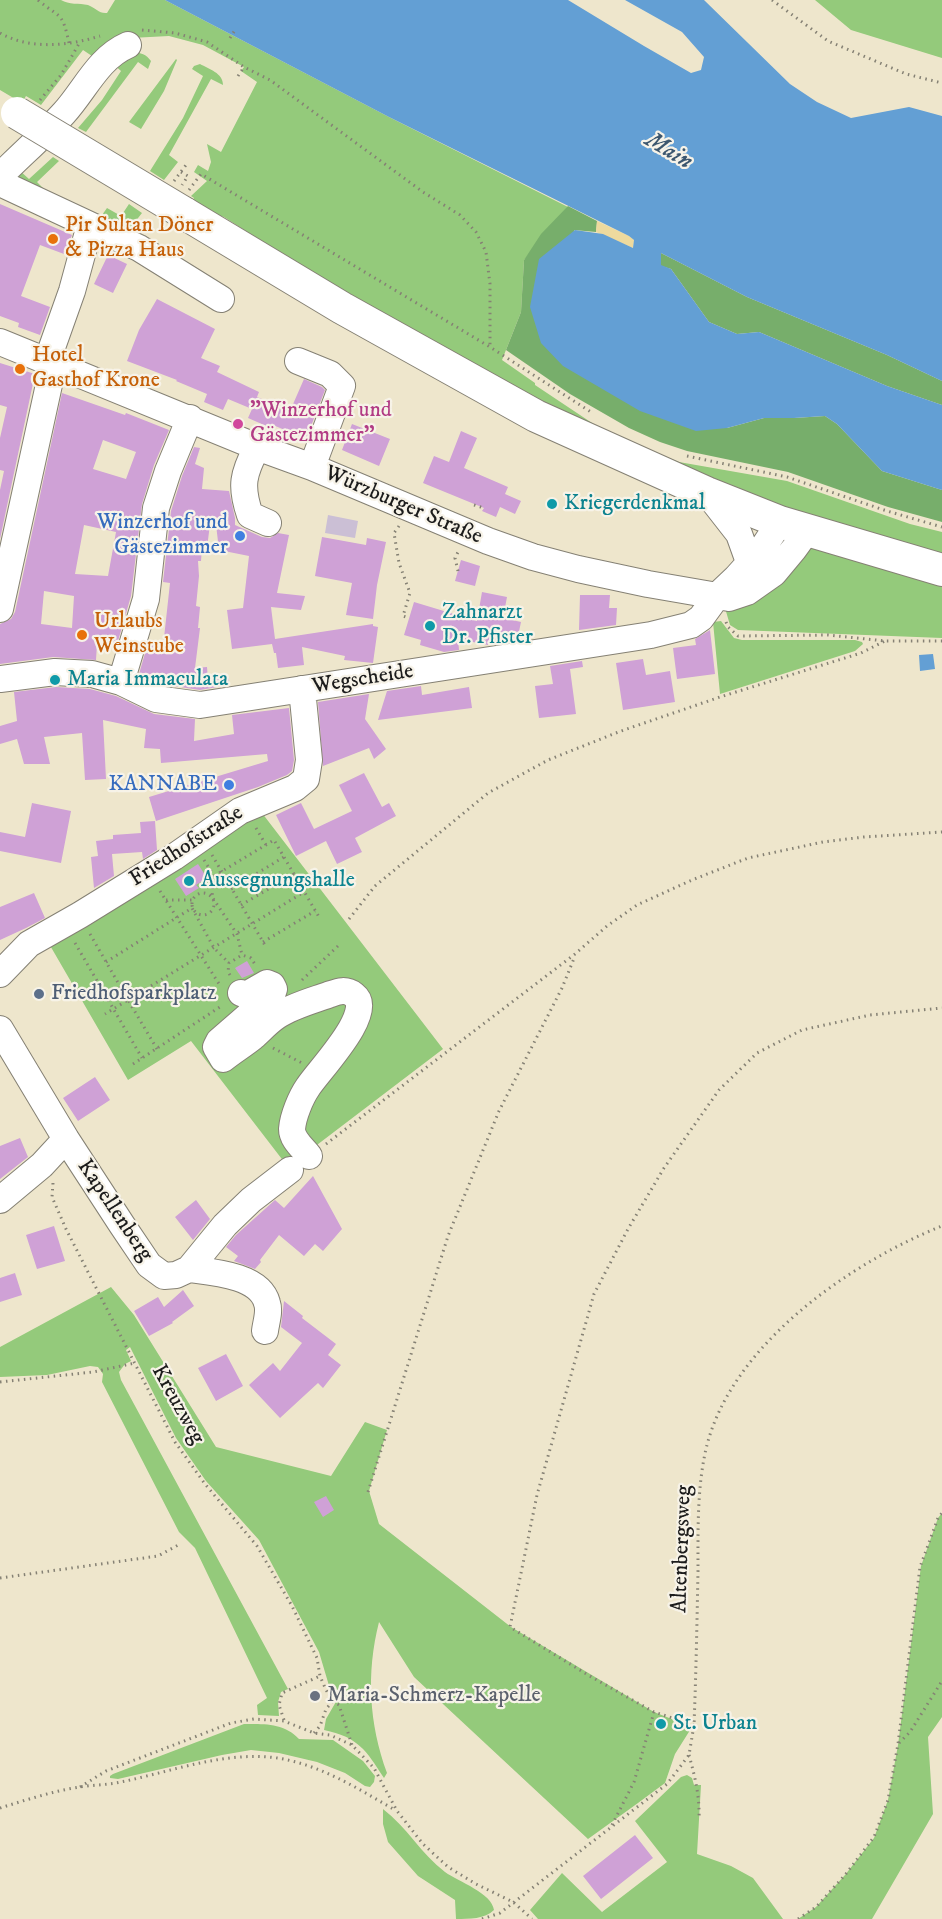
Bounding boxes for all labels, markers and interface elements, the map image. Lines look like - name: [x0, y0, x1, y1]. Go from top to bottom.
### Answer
- water label: Main: [639, 127, 697, 177]
- place label: Pir Sultan Döner & Pizza Haus: [65, 213, 213, 264]
- marker: Pir Sultan Döner & Pizza Haus: [46, 232, 60, 246]
- place label: Hotel Gasthof Krone: [32, 343, 160, 394]
- marker: Hotel Gasthof Krone: [13, 362, 27, 376]
- place label: "Winzerhof und Gästezimmer": [250, 398, 392, 450]
- marker: "Winzerhof und Gästezimmer": [231, 417, 245, 431]
- street label: Würzburger Straße: [320, 461, 486, 551]
- place label: Kriegerdenkmal: [564, 491, 705, 517]
- marker: Kriegerdenkmal: [545, 497, 559, 511]
- place label: Winzerhof und Gästezimmer: [97, 510, 228, 562]
- marker: Winzerhof und Gästezimmer: [233, 529, 247, 543]
- place label: Zahnarzt Dr. Pfister: [442, 600, 533, 652]
- place label: Urlaubs Weinstube: [94, 609, 184, 660]
- marker: Zahnarzt Dr. Pfister: [423, 619, 437, 633]
- marker: Urlaubs Weinstube: [75, 628, 89, 642]
- street label: Wegscheide: [311, 659, 415, 701]
- place label: Maria Immaculata: [67, 667, 228, 693]
- marker: Maria Immaculata: [48, 673, 62, 687]
- place label: KANNABE: [108, 772, 217, 798]
- marker: KANNABE: [222, 778, 236, 792]
- street label: Friedhofstraße: [125, 801, 249, 893]
- place label: Aussegnungshalle: [201, 868, 355, 894]
- marker: Aussegnungshalle: [182, 874, 196, 888]
- place label: Friedhofsparkplatz: [51, 981, 217, 1007]
- marker: Friedhofsparkplatz: [32, 987, 46, 1001]
- street label: Kapellenberg: [70, 1155, 158, 1267]
- street label: Kreuzweg: [144, 1361, 210, 1449]
- street label: Altenbergsweg: [668, 1485, 698, 1613]
- place label: Maria-Schmerz-Kapelle: [327, 1683, 541, 1709]
- marker: Maria-Schmerz-Kapelle: [308, 1689, 322, 1703]
- place label: St. Urban: [673, 1711, 757, 1737]
- marker: St. Urban: [654, 1717, 668, 1731]

